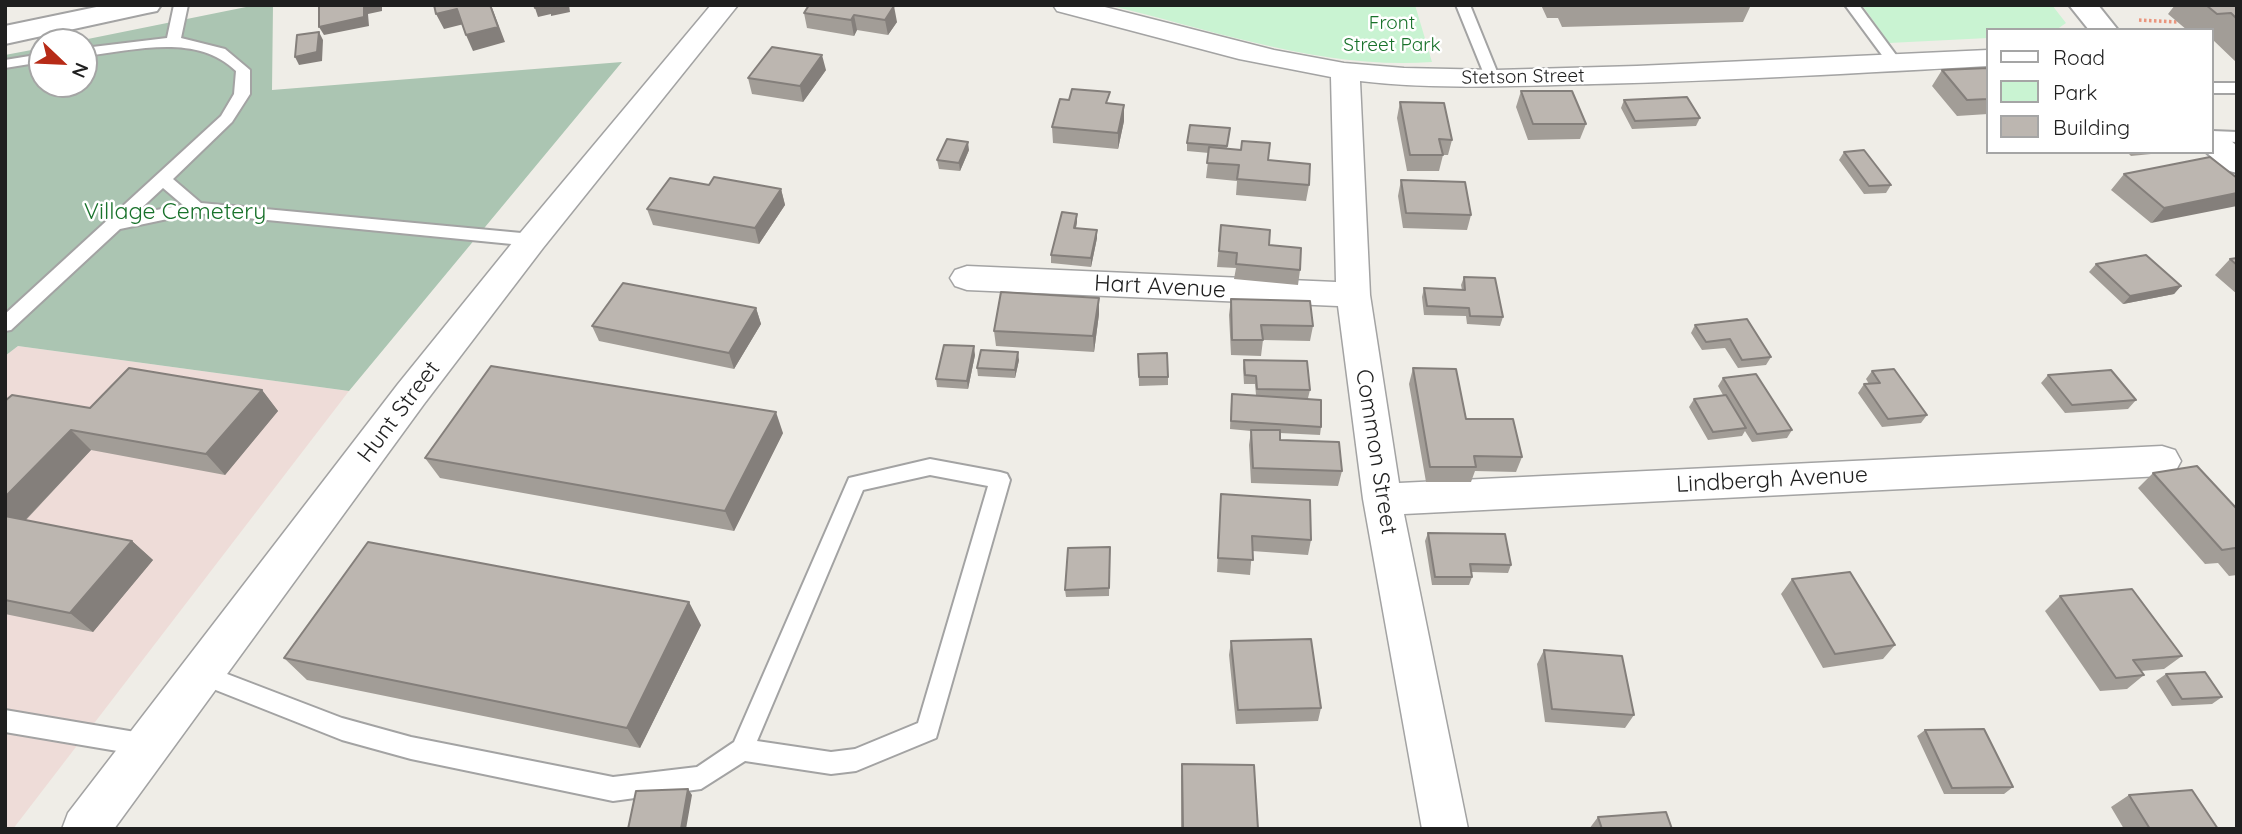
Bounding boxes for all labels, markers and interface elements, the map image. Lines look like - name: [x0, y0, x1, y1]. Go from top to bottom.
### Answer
- park label: Front Street Park: [1343, 12, 1441, 56]
- north arrow: [28, 28, 98, 98]
- legend: [1986, 28, 2214, 154]
- text: Road: [2053, 44, 2105, 70]
- text: N: [67, 59, 94, 82]
- street label: Stetson Street: [1461, 65, 1585, 89]
- text: Park: [2053, 79, 2097, 105]
- text: Building: [2053, 114, 2130, 140]
- park label: Village Cemetery: [84, 198, 266, 226]
- street label: Hart Avenue: [1093, 270, 1227, 304]
- street label: Hunt Street: [352, 356, 446, 468]
- street label: Common Street: [1349, 367, 1403, 537]
- street label: Lindbergh Avenue: [1675, 461, 1869, 499]

